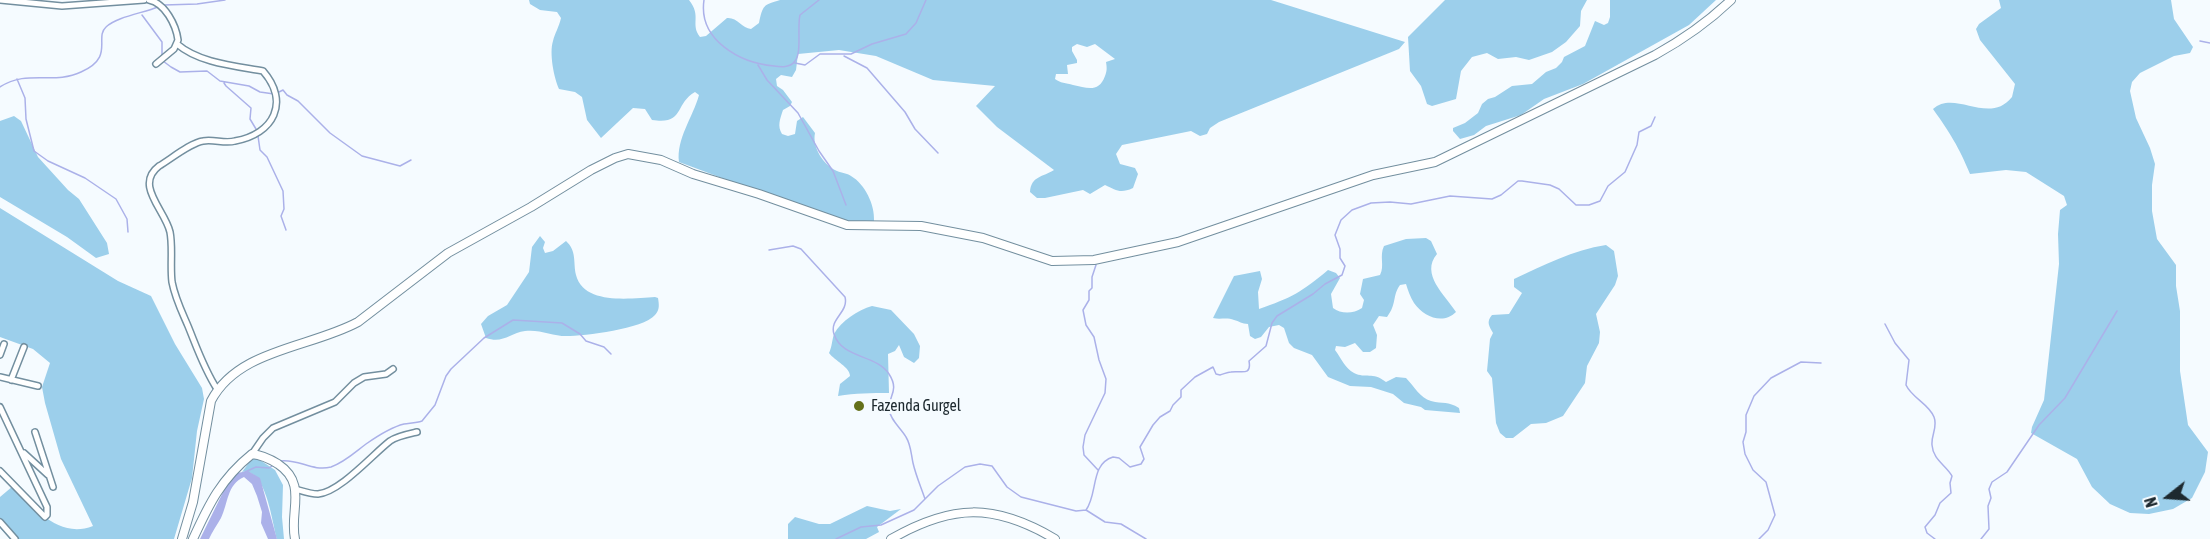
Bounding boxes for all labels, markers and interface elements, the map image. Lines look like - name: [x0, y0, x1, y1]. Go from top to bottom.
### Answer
- place label: Fazenda Gurgel: [871, 396, 961, 416]
- marker: Fazenda Gurgel: [852, 399, 866, 413]
- north arrow: [2138, 467, 2198, 527]
- text: N: [2141, 495, 2161, 509]

